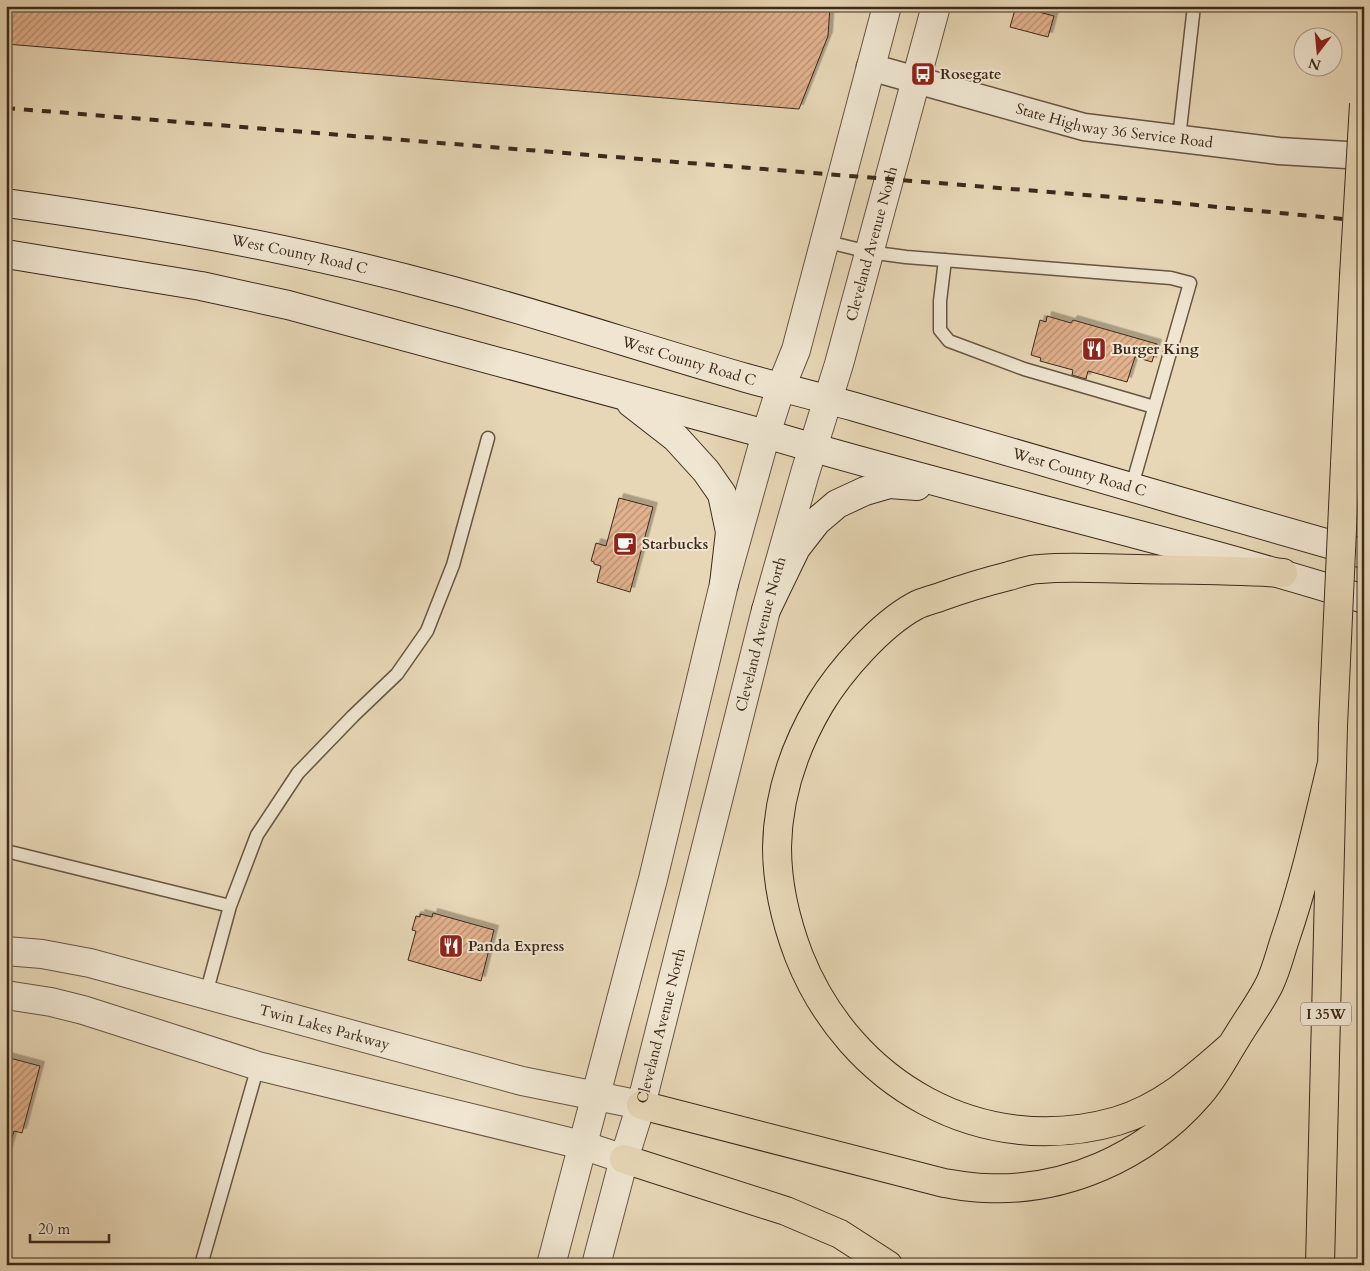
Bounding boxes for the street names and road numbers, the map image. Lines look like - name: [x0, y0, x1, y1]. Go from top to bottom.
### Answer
- street label: State Highway 36 Service Road: [1014, 98, 1214, 153]
- street label: Cleveland Avenue North: [841, 163, 902, 323]
- street label: West County Road C: [229, 230, 370, 279]
- street label: West County Road C: [619, 331, 758, 390]
- street label: West County Road C: [1009, 443, 1149, 501]
- street label: Cleveland Avenue North: [731, 554, 791, 714]
- street label: Cleveland Avenue North: [632, 945, 690, 1105]
- street label: Twin Lakes Parkway: [257, 1000, 392, 1054]
- road number: I 35W: [1301, 1002, 1351, 1026]

